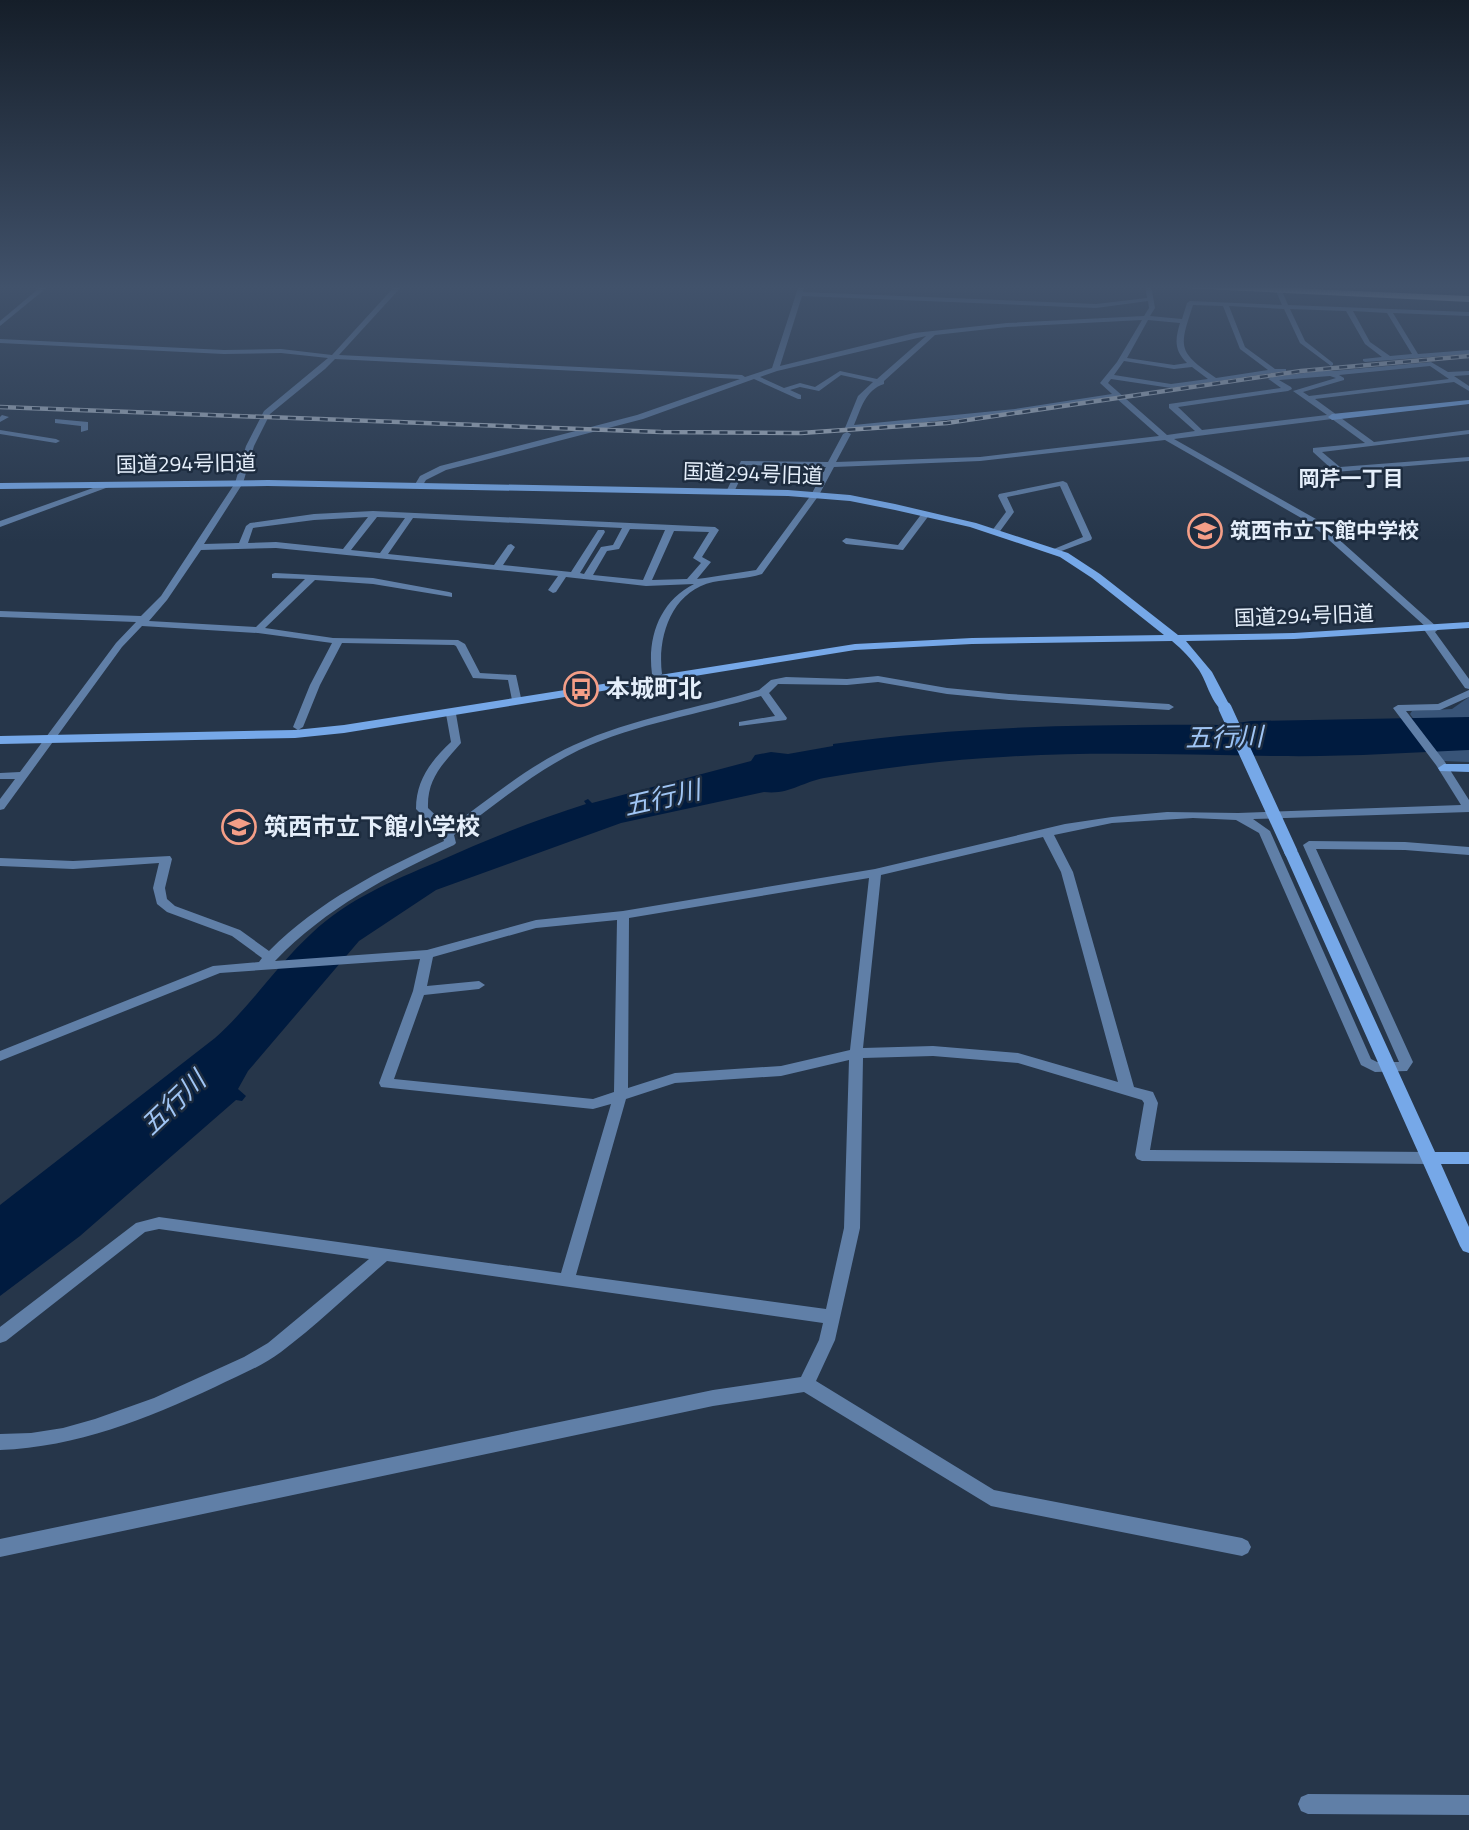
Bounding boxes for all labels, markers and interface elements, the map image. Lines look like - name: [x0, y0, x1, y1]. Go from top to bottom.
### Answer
- street label: 国道294号旧道: [116, 446, 256, 480]
- street label: 国道294号旧道: [682, 455, 824, 491]
- district label: 岡芹一丁目: [1299, 462, 1404, 494]
- school or university icon: 筑西市立下館中学校: [1186, 512, 1224, 550]
- place label: 筑西市立下館中学校: [1230, 514, 1419, 546]
- street label: 国道294号旧道: [1233, 597, 1375, 633]
- bus stop icon: 本城町北: [562, 670, 600, 708]
- place label: 本城町北: [606, 670, 702, 706]
- water label: 五行川: [1185, 716, 1266, 757]
- water label: 五行川: [619, 769, 707, 825]
- school or university icon: 筑西市立下館小学校: [220, 808, 258, 846]
- place label: 筑西市立下館小学校: [264, 808, 480, 844]
- water label: 五行川: [131, 1059, 216, 1144]

